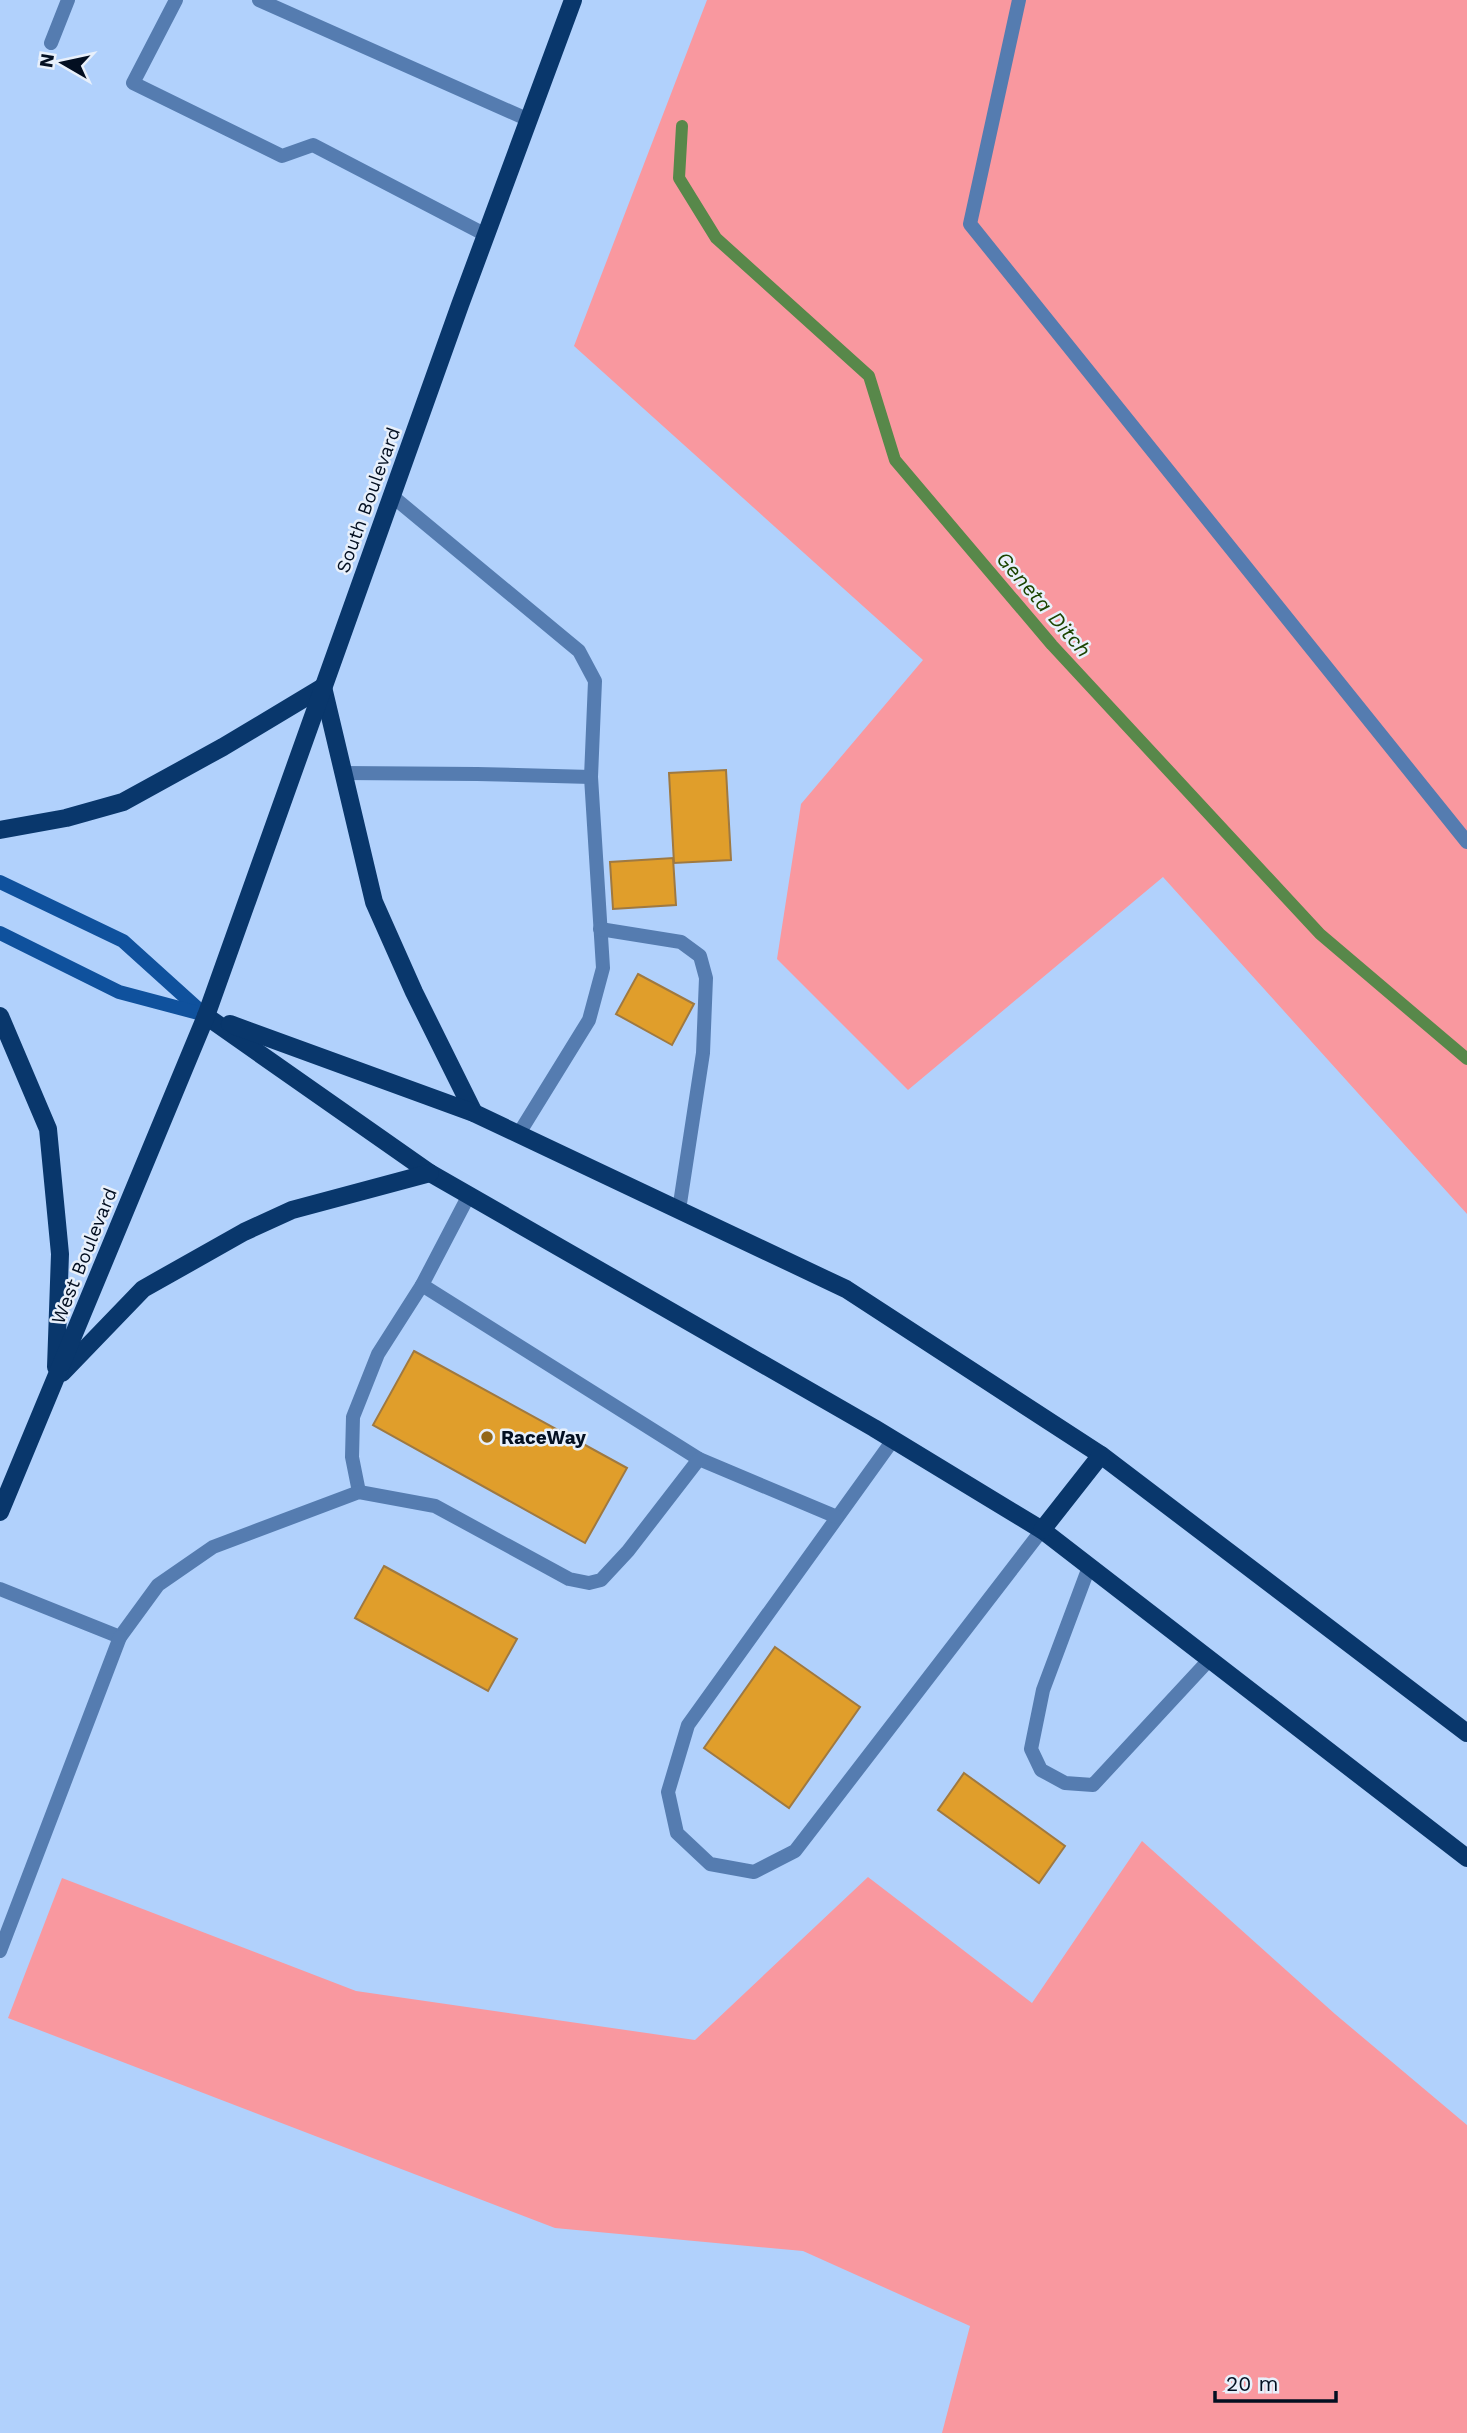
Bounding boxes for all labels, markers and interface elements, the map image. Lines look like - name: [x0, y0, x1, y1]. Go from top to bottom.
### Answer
- north arrow: [28, 28, 98, 98]
- text: N: [34, 52, 59, 69]
- street label: South Boulevard: [331, 424, 405, 576]
- water label: Geneta Ditch: [991, 546, 1097, 662]
- street label: West Boulevard: [46, 1185, 122, 1327]
- place label: RaceWay: [501, 1426, 586, 1449]
- marker: RaceWay: [479, 1429, 495, 1445]
- scale bar: [1215, 2360, 1336, 2404]
- text: 20 m: [1226, 2371, 1278, 2396]

